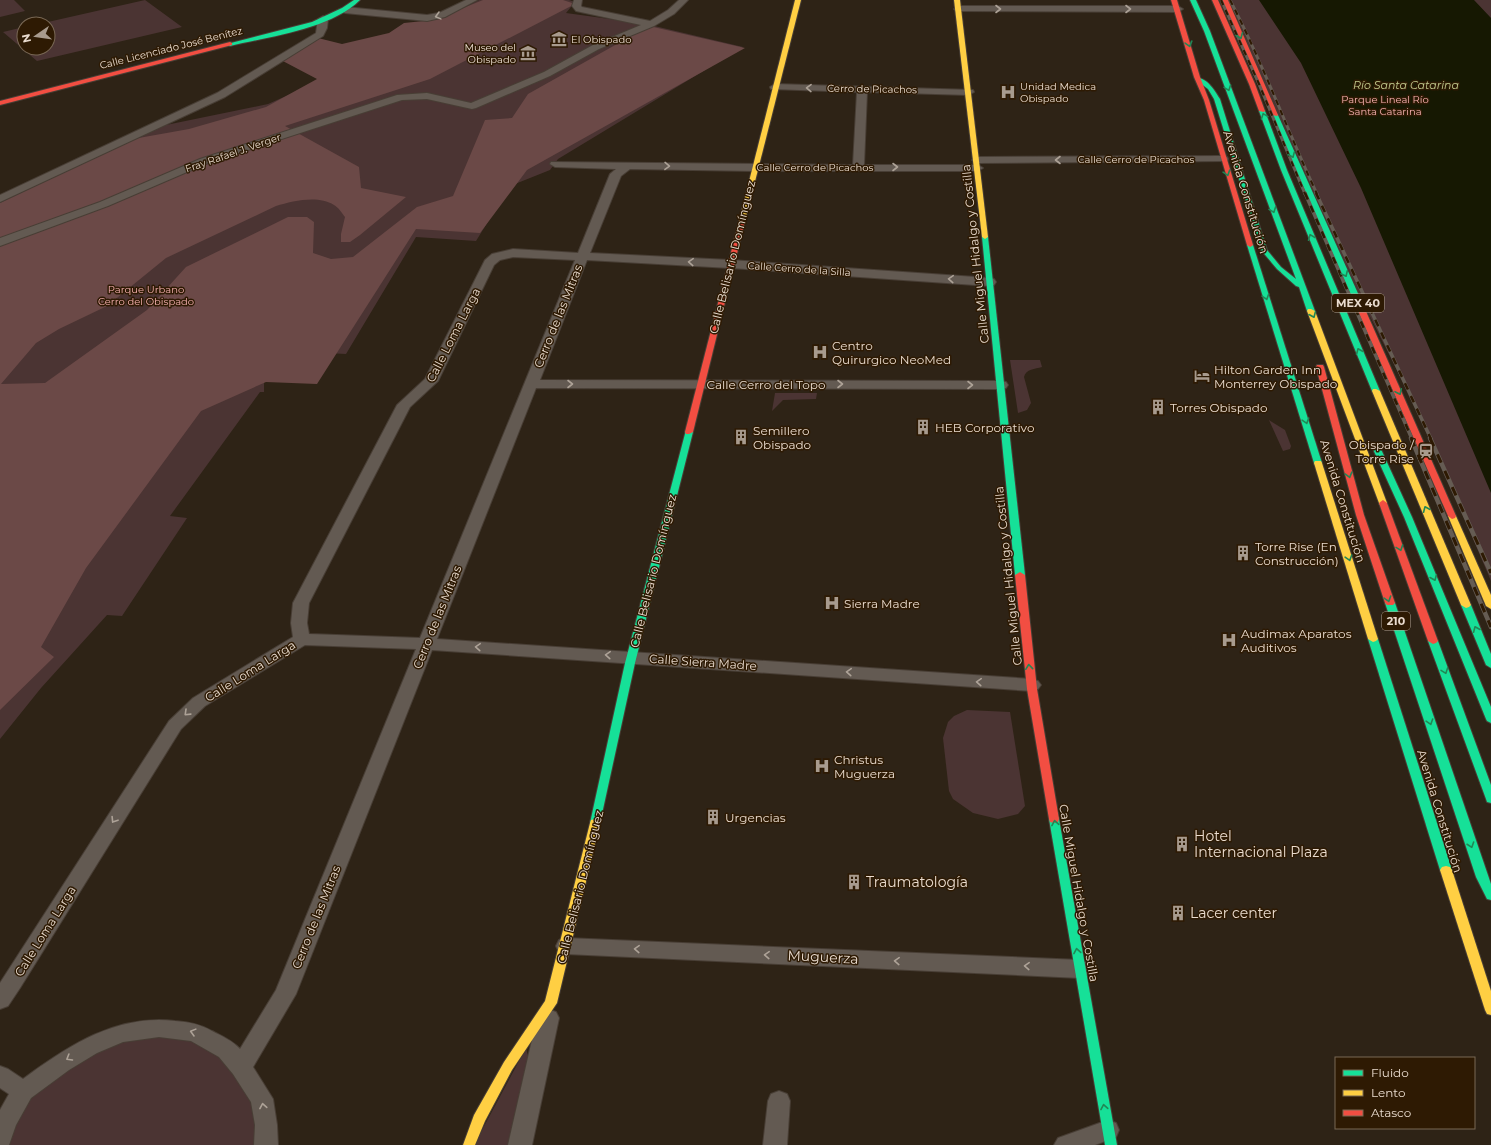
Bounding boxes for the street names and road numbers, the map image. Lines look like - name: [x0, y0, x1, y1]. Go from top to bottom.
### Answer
- street label: Calle Licenciado José Benítez: [98, 24, 244, 72]
- street label: Cerro de Picachos: [827, 82, 917, 96]
- street label: Avenida Constitución: [1220, 129, 1272, 255]
- street label: Fray Rafael J. Verger: [184, 131, 282, 175]
- street label: Calle Cerro de Picachos: [1078, 153, 1195, 166]
- street label: Calle Cerro de Picachos: [757, 161, 874, 174]
- street label: Calle Miguel Hidalgo y Costilla: [958, 164, 992, 344]
- street label: Calle Belisario Domínguez: [706, 179, 758, 335]
- street label: Calle Cerro de la Silla: [747, 259, 851, 279]
- street label: Cerro de las Mitras: [530, 262, 586, 370]
- street label: Calle Loma Larga: [423, 285, 483, 385]
- road number: MEX 40: [1332, 294, 1384, 312]
- street label: Calle Cerro del Topo: [706, 377, 826, 392]
- street label: Avenida Constitución: [1317, 438, 1369, 564]
- street label: Calle Miguel Hidalgo y Costilla: [991, 486, 1025, 666]
- street label: Calle Belisario Domínguez: [627, 493, 679, 649]
- street label: Cerro de las Mitras: [409, 563, 465, 671]
- road number: 210: [1382, 612, 1410, 630]
- street label: Calle Loma Larga: [202, 637, 298, 705]
- street label: Calle Sierra Madre: [649, 651, 757, 673]
- street label: Avenida Constitución: [1414, 748, 1466, 874]
- street label: Calle Miguel Hidalgo y Costilla: [1056, 803, 1102, 983]
- street label: Calle Belisario Domínguez: [554, 809, 606, 965]
- street label: Cerro de las Mitras: [288, 863, 344, 971]
- street label: Calle Loma Larga: [11, 883, 79, 979]
- street label: Muguerza: [787, 946, 859, 968]

